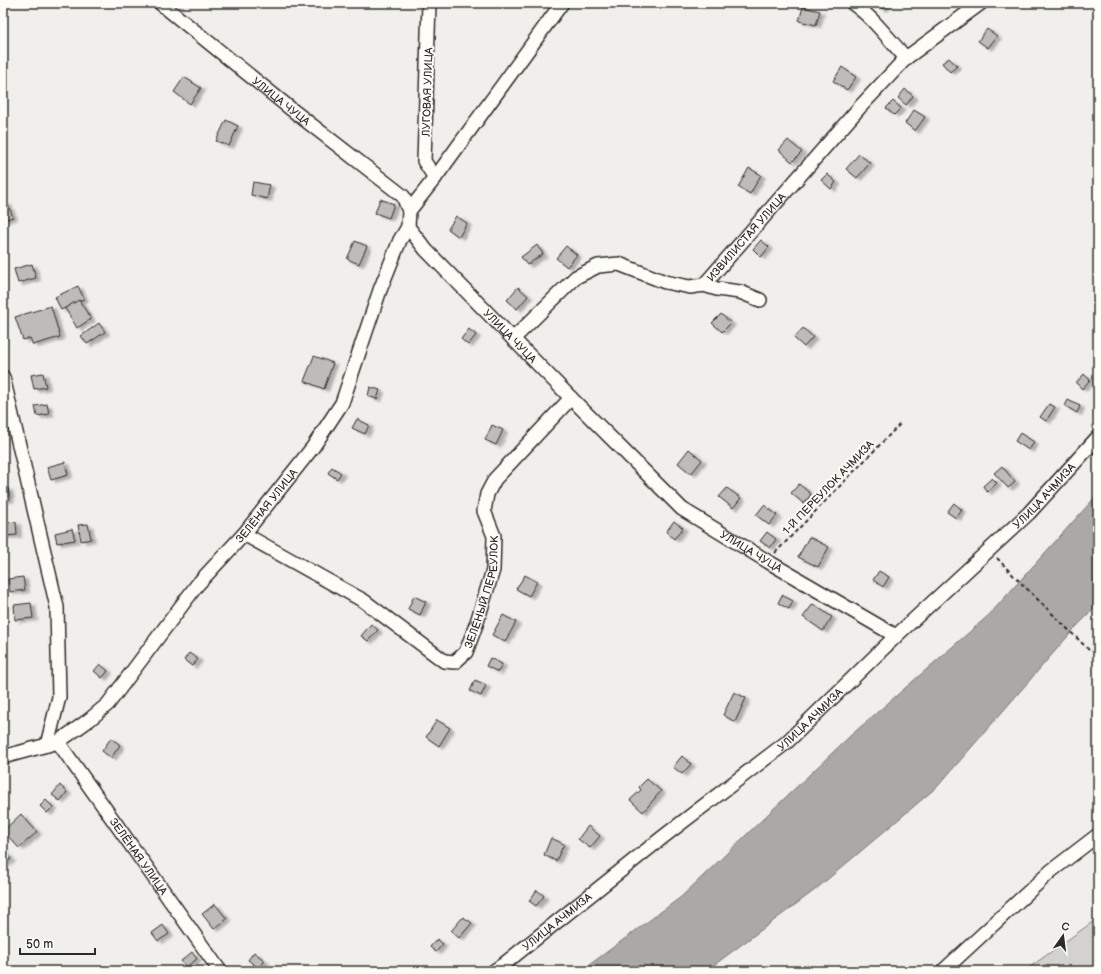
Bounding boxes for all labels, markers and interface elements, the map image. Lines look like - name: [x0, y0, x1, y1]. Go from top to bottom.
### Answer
- street label: ЛУГОВАЯ УЛИЦА: [419, 47, 436, 138]
- street label: УЛИЦА ЧУЦА: [250, 74, 313, 129]
- street label: ИЗВИЛИСТАЯ УЛИЦА: [704, 190, 789, 284]
- street label: УЛИЦА ЧУЦА: [481, 307, 539, 366]
- street label: 1-Й ПЕРЕУЛОК АЧМИЗА: [780, 437, 877, 537]
- street label: УЛИЦА АЧМИЗА: [1011, 460, 1078, 531]
- street label: ЗЕЛЁНАЯ УЛИЦА: [233, 466, 300, 546]
- street label: УЛИЦА ЧУЦА: [718, 528, 785, 576]
- street label: ЗЕЛЁНЫЙ ПЕРЕУЛОК: [462, 535, 501, 650]
- street label: УЛИЦА АЧМИЗА: [775, 686, 846, 754]
- street label: ЗЕЛЁНАЯ УЛИЦА: [107, 816, 170, 898]
- street label: УЛИЦА АЧМИЗА: [520, 890, 595, 954]
- north arrow: [1043, 916, 1083, 956]
- text: С: [1060, 920, 1071, 934]
- scale bar: [20, 930, 95, 956]
- text: 50 m: [26, 937, 53, 952]

